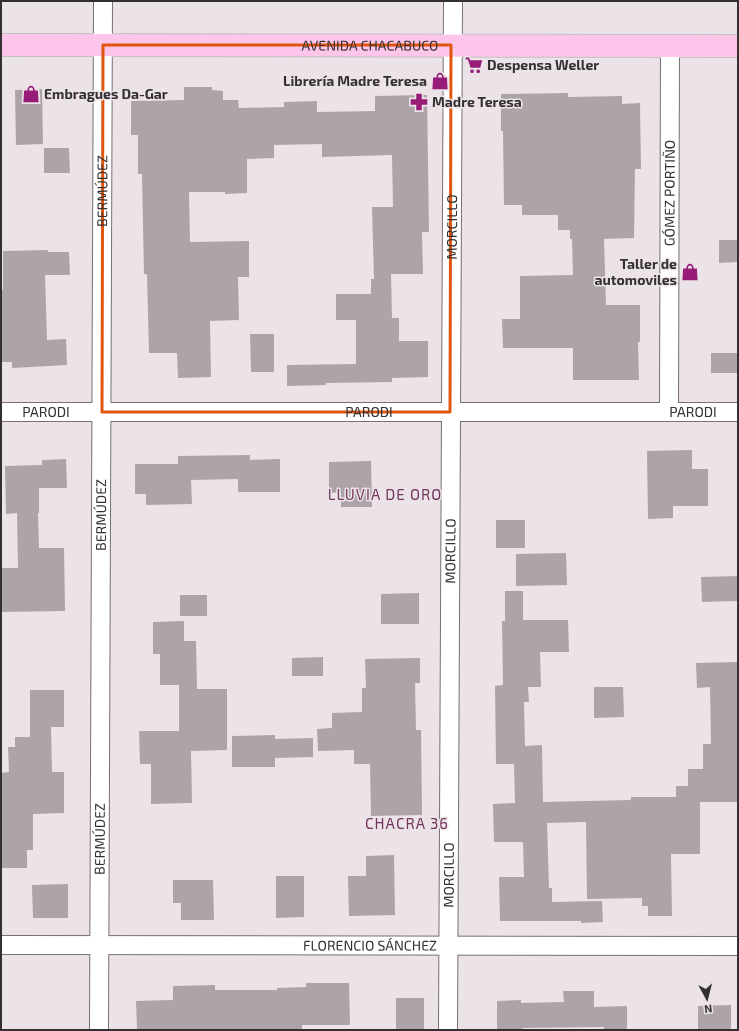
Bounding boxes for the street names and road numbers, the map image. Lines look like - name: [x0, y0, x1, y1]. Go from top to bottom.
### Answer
- street label: AVENIDA CHACABUCO: [302, 36, 438, 54]
- street label: GÓMEZ PORTIÑO: [660, 140, 678, 246]
- street label: BERMÚDEZ: [93, 155, 110, 227]
- street label: MORCILLO: [443, 194, 460, 260]
- street label: PARODI: [22, 403, 70, 420]
- street label: PARODI: [345, 403, 393, 420]
- street label: PARODI: [669, 403, 717, 420]
- street label: BERMÚDEZ: [92, 479, 109, 551]
- street label: MORCILLO: [441, 518, 458, 584]
- street label: BERMÚDEZ: [91, 803, 108, 875]
- street label: MORCILLO: [440, 842, 457, 908]
- street label: FLORENCIO SÁNCHEZ: [303, 936, 437, 954]

